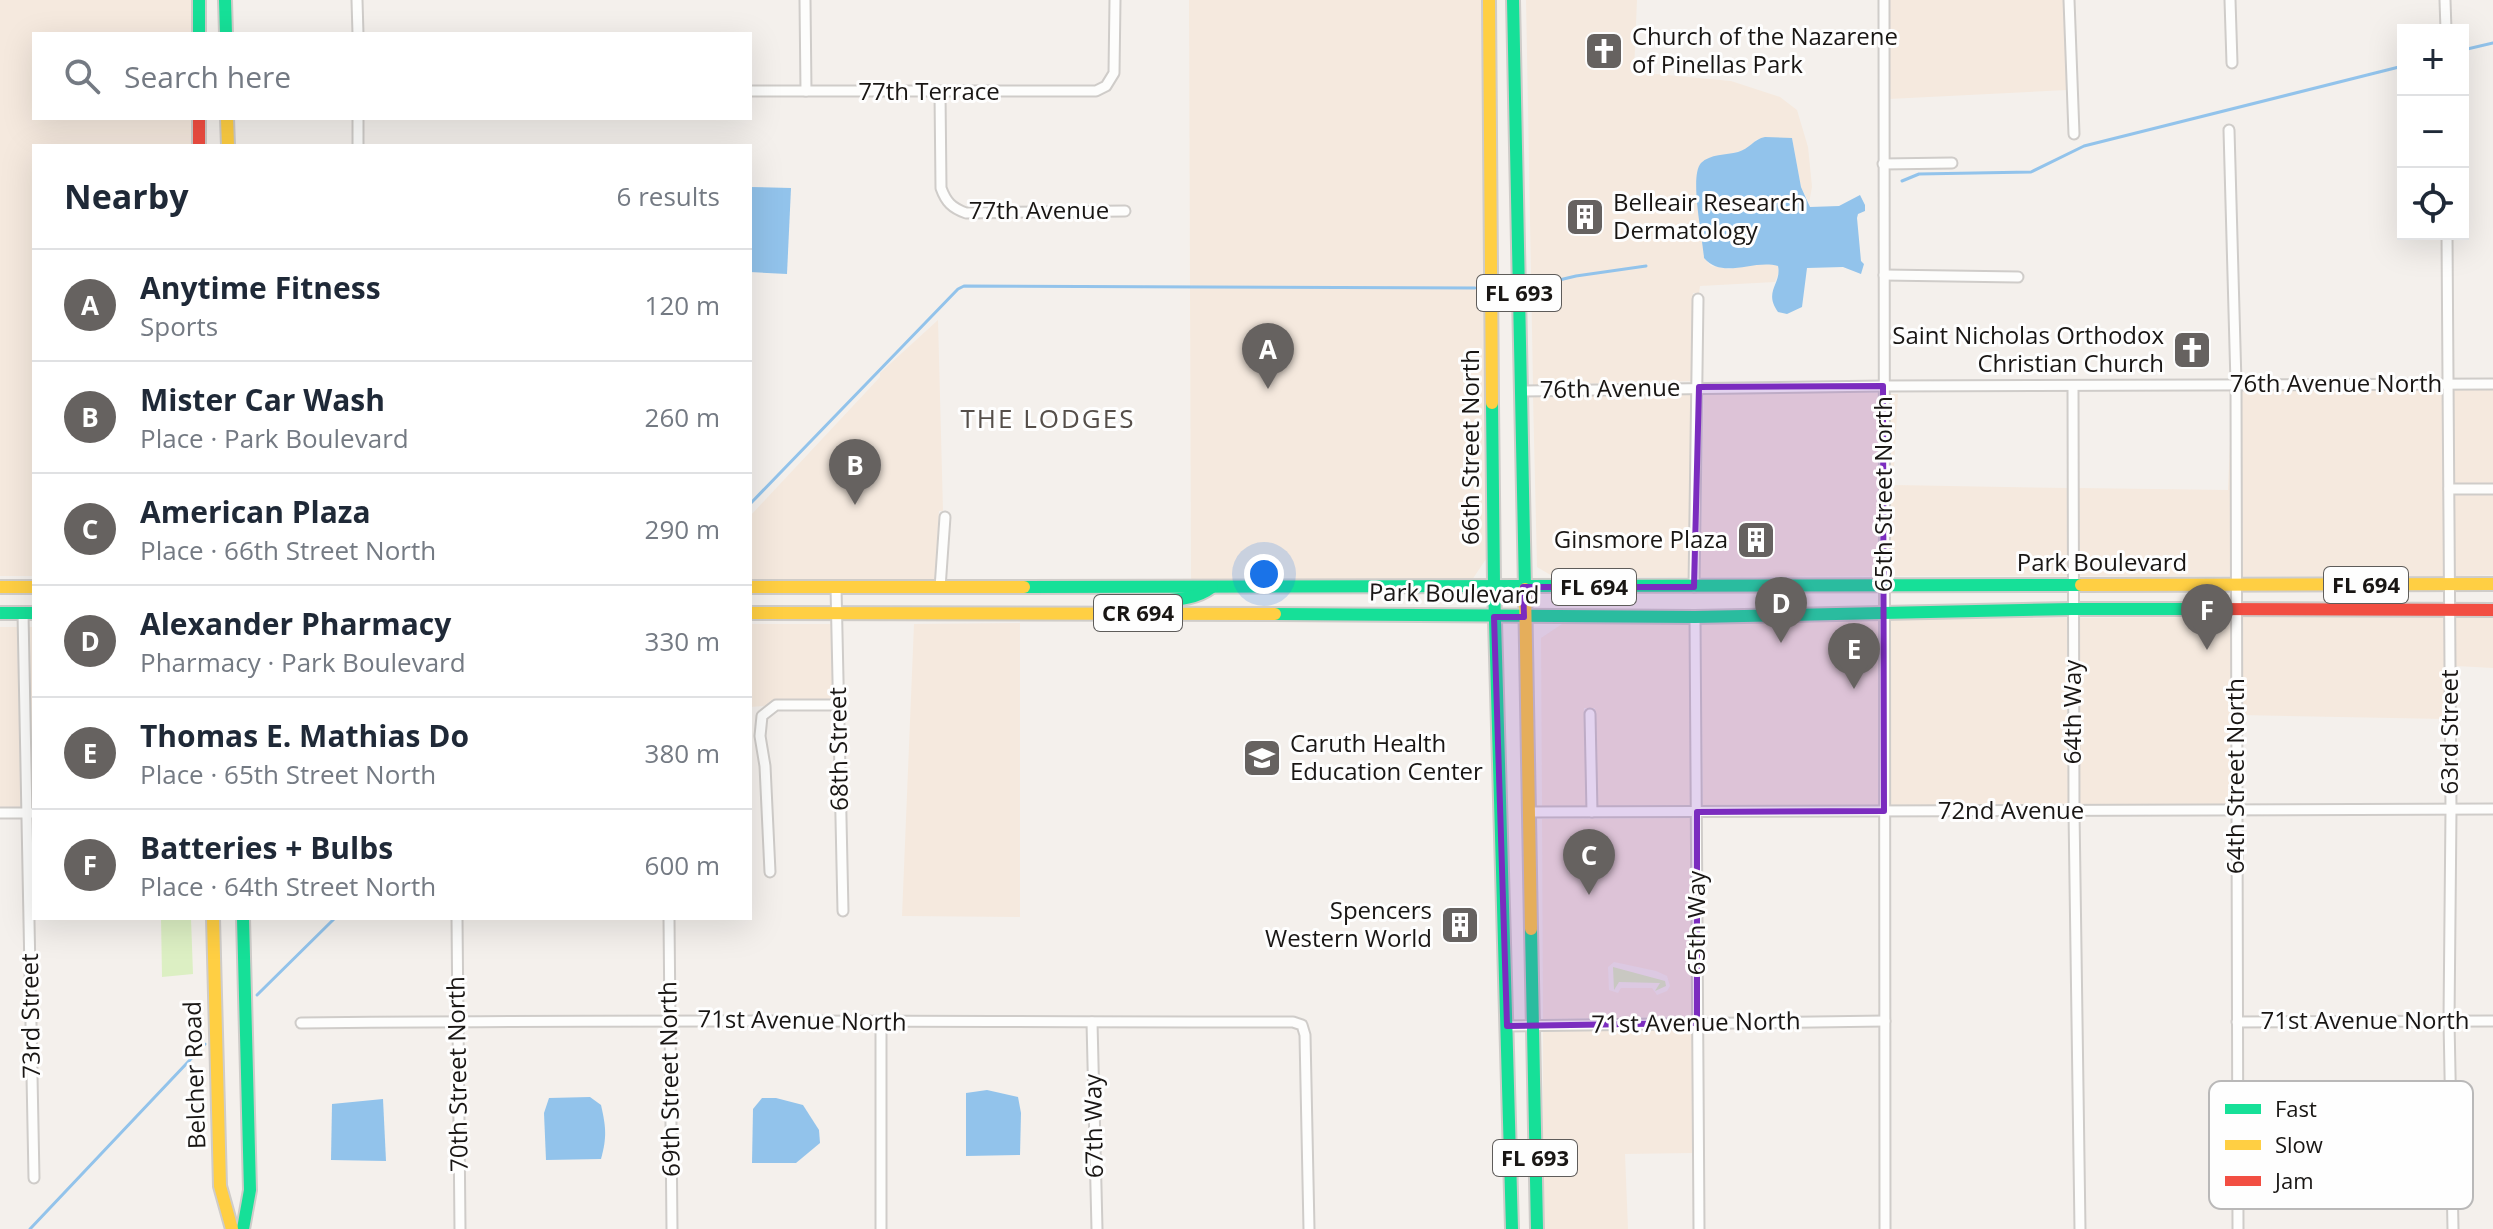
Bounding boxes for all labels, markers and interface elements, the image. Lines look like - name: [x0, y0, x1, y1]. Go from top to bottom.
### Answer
- place label: Church of the Nazarene of Pinellas Park: [1632, 19, 1898, 80]
- map controls: [2397, 24, 2469, 240]
- button: +: [2397, 24, 2469, 96]
- church icon: Church of the Nazarene of Pinellas Park: [1583, 30, 1625, 72]
- search box: [32, 32, 752, 120]
- icon: search: [60, 54, 104, 98]
- text: Search here: [124, 56, 291, 97]
- street label: 77th Terrace: [858, 74, 1000, 107]
- button: −: [2397, 96, 2469, 168]
- button: locate: [2397, 168, 2469, 240]
- text: Nearby: [64, 173, 189, 219]
- text: 6 results: [617, 178, 720, 214]
- place label: Belleair Research Dermatology: [1613, 185, 1806, 246]
- street label: 77th Avenue: [969, 193, 1109, 226]
- building icon: Belleair Research Dermatology: [1564, 196, 1606, 238]
- text: Anytime Fitness: [140, 267, 381, 308]
- road number: FL 693: [1477, 275, 1561, 311]
- text: A: [81, 287, 99, 323]
- text: 120 m: [645, 287, 720, 323]
- text: Sports: [140, 308, 218, 344]
- place label: Saint Nicholas Orthodox Christian Church: [1892, 318, 2164, 379]
- pin: A: [1242, 323, 1294, 389]
- church icon: Saint Nicholas Orthodox Christian Church: [2171, 329, 2213, 371]
- street label: 66th Street North: [1453, 349, 1486, 545]
- street label: 76th Avenue North: [2230, 366, 2442, 399]
- street label: 76th Avenue: [1539, 370, 1681, 405]
- text: Mister Car Wash: [140, 379, 385, 420]
- street label: 65th Street North: [1866, 396, 1899, 592]
- text: B: [81, 399, 99, 435]
- text: 260 m: [645, 399, 720, 435]
- district label: THE LODGES: [961, 400, 1135, 436]
- text: Place · Park Boulevard: [140, 420, 409, 456]
- pin: B: [829, 439, 881, 505]
- text: American Plaza: [140, 491, 371, 532]
- text: C: [82, 511, 98, 547]
- text: 290 m: [645, 511, 720, 547]
- building icon: Ginsmore Plaza: [1735, 519, 1777, 561]
- place label: Ginsmore Plaza: [1554, 522, 1728, 555]
- text: Place · 66th Street North: [140, 532, 436, 568]
- street label: Park Boulevard: [2017, 545, 2187, 578]
- your location: [1244, 554, 1284, 594]
- road number: FL 694: [2324, 567, 2408, 603]
- road number: FL 694: [1552, 569, 1636, 605]
- street label: Park Boulevard: [1369, 575, 1540, 610]
- pin: D: [1755, 577, 1807, 643]
- pin: F: [2181, 584, 2233, 650]
- road number: CR 694: [1094, 595, 1182, 631]
- text: Alexander Pharmacy: [140, 603, 451, 644]
- text: D: [80, 623, 100, 659]
- text: 330 m: [645, 623, 720, 659]
- pin: E: [1828, 623, 1880, 689]
- text: Pharmacy · Park Boulevard: [140, 644, 466, 680]
- street label: 64th Way: [2055, 659, 2088, 764]
- street label: 63rd Street: [2432, 669, 2465, 795]
- street label: 64th Street North: [2218, 678, 2251, 874]
- street label: 68th Street: [820, 687, 855, 811]
- text: Thomas E. Mathias Do: [140, 715, 469, 756]
- place label: Caruth Health Education Center: [1290, 726, 1483, 787]
- text: E: [83, 735, 97, 771]
- text: 380 m: [645, 735, 720, 771]
- school or university icon: Caruth Health Education Center: [1241, 737, 1283, 779]
- text: Place · 65th Street North: [140, 756, 436, 792]
- street label: 72nd Avenue: [1938, 793, 2084, 826]
- text: Batteries + Bulbs: [140, 827, 393, 868]
- pin: C: [1563, 829, 1615, 895]
- text: F: [83, 847, 97, 883]
- text: 600 m: [645, 847, 720, 883]
- text: Place · 64th Street North: [140, 868, 436, 904]
- street label: 65th Way: [1679, 870, 1712, 975]
- place label: Spencers Western World: [1265, 893, 1432, 954]
- building icon: Spencers Western World: [1439, 904, 1481, 946]
- street label: 73rd Street: [12, 953, 47, 1079]
- street label: 70th Street North: [438, 976, 475, 1172]
- street label: 69th Street North: [650, 981, 687, 1177]
- street label: Belcher Road: [174, 1000, 213, 1150]
- street label: 71st Avenue North: [697, 1001, 907, 1038]
- street label: 71st Avenue North: [1591, 1003, 1801, 1040]
- street label: 71st Avenue North: [2260, 1003, 2470, 1036]
- street label: 67th Way: [1075, 1073, 1110, 1179]
- legend: [2209, 1081, 2473, 1209]
- text: Fast: [2275, 1093, 2317, 1123]
- text: Slow: [2275, 1129, 2323, 1159]
- road number: FL 693: [1493, 1140, 1577, 1176]
- text: Jam: [2273, 1165, 2314, 1195]

